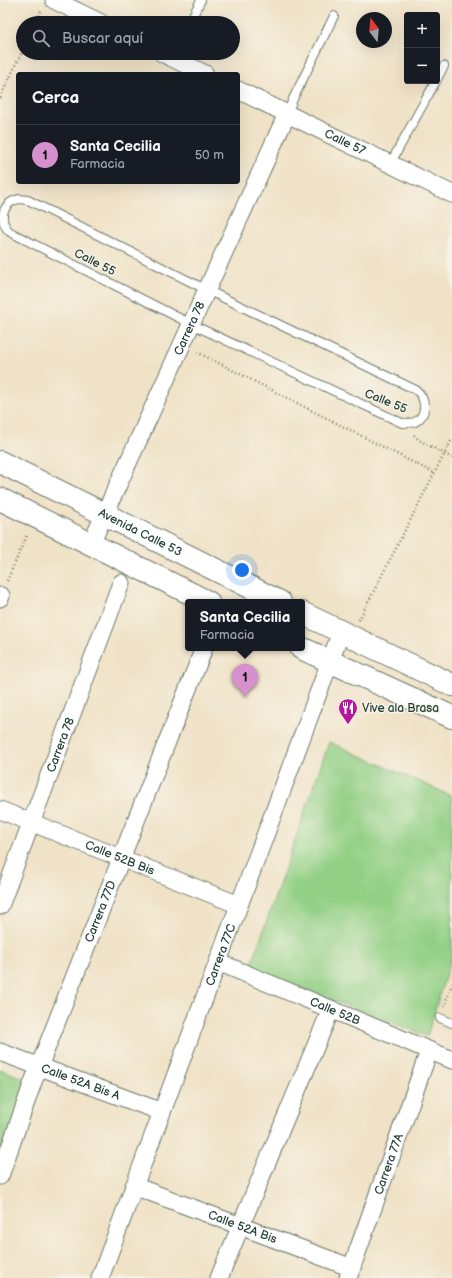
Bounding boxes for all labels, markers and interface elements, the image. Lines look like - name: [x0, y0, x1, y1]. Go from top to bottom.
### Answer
- north arrow: [356, 12, 392, 48]
- map controls: [404, 12, 440, 84]
- button: +: [404, 12, 440, 48]
- search box: [16, 16, 240, 60]
- icon: search: [30, 27, 52, 49]
- text: Buscar aquí: [62, 29, 143, 48]
- button: −: [404, 48, 440, 84]
- text: Cerca: [32, 88, 79, 108]
- street label: Calle 57: [322, 126, 368, 159]
- text: Santa Cecilia: [70, 137, 161, 156]
- text: 1: [42, 147, 48, 163]
- text: 50 m: [195, 147, 224, 163]
- text: Farmacia: [70, 156, 125, 172]
- street label: Calle 55: [71, 246, 118, 279]
- street label: Carrera 78: [171, 299, 209, 358]
- street label: Calle 55: [362, 386, 409, 417]
- street label: Avenida Calle 53: [96, 505, 185, 560]
- your location: [232, 560, 252, 580]
- popup: [185, 599, 305, 651]
- text: Santa Cecilia: [200, 608, 290, 627]
- text: Farmacia: [200, 627, 254, 643]
- pin: 1: [232, 664, 258, 697]
- restaurant icon: Vive ala Brasa: [337, 697, 359, 725]
- place label: Vive ala Brasa: [362, 701, 439, 716]
- street label: Carrera 78: [44, 715, 78, 775]
- street label: Calle 52B Bis: [83, 838, 157, 879]
- street label: Carrera 77D: [82, 878, 120, 945]
- street label: Carrera 77C: [203, 921, 240, 988]
- street label: Calle 52B: [308, 994, 362, 1029]
- street label: Calle 52A Bis A: [39, 1061, 123, 1104]
- street label: Carrera 77A: [371, 1131, 407, 1197]
- street label: Calle 52A Bis: [206, 1208, 279, 1247]

